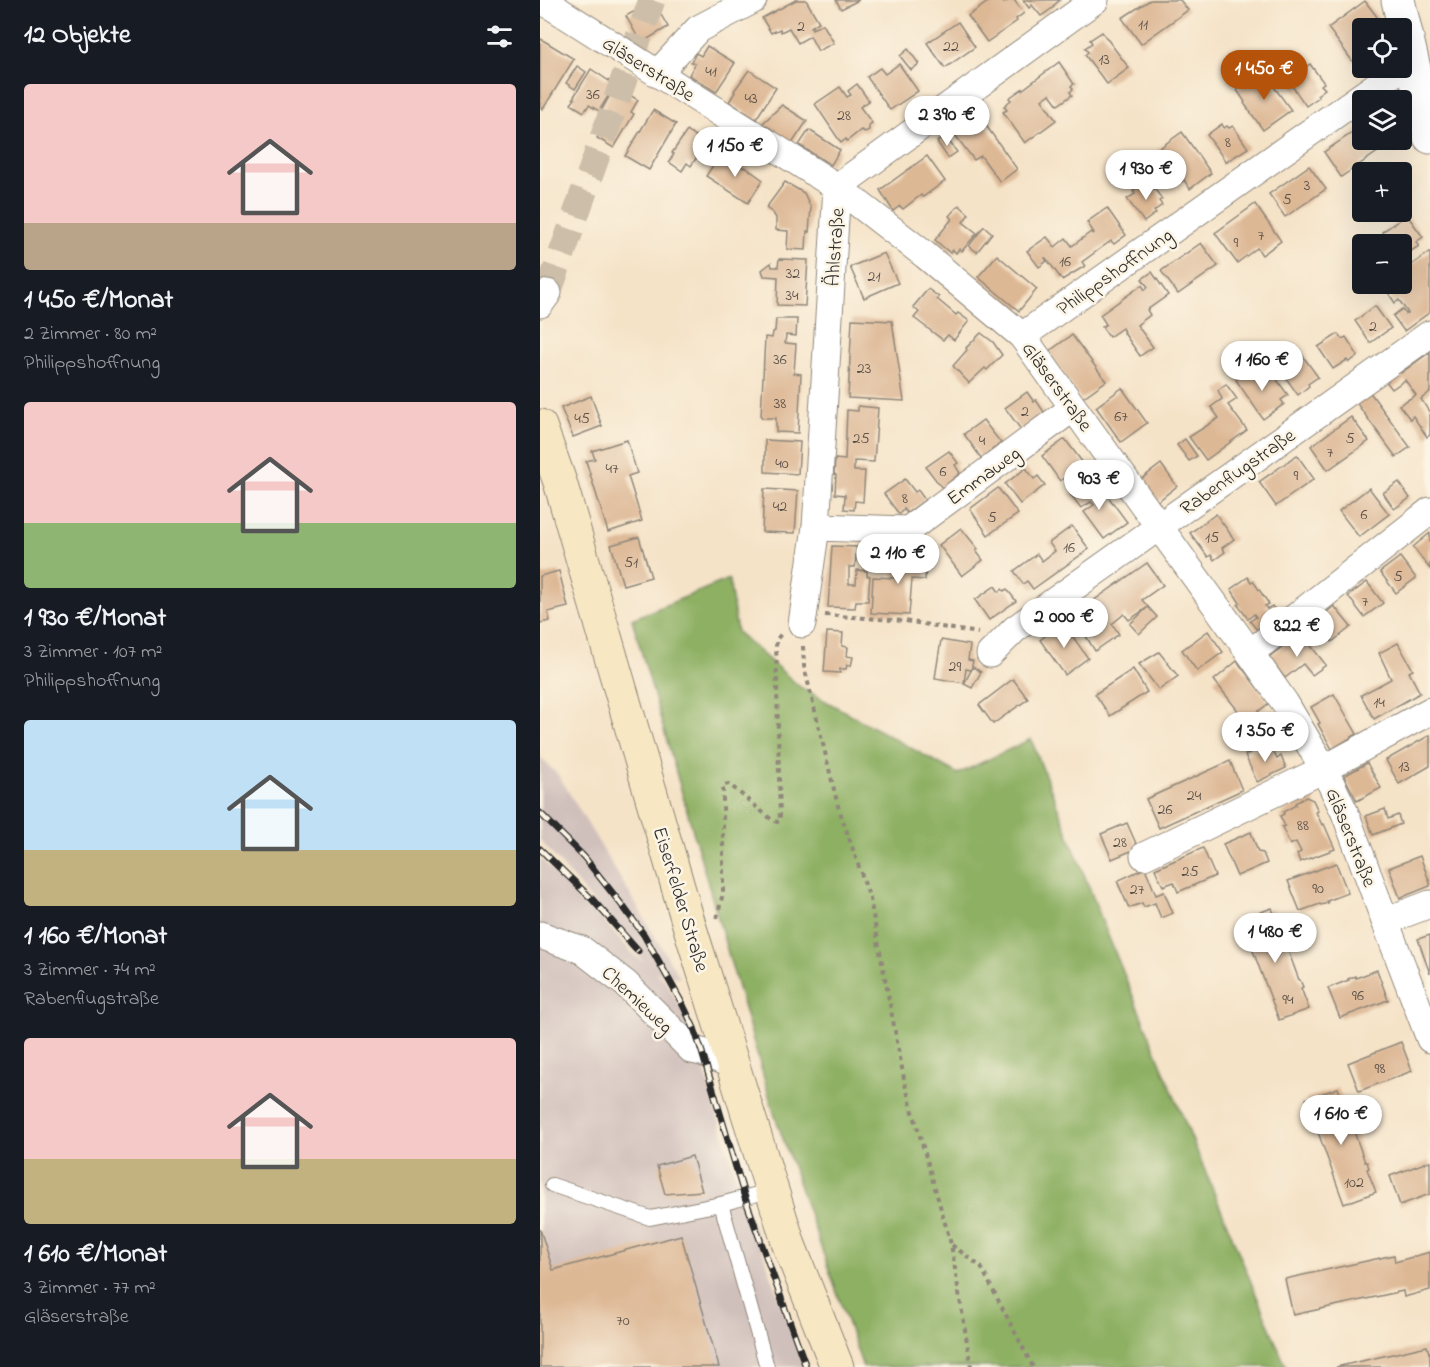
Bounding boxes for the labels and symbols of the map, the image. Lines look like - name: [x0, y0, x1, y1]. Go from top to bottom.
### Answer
- house number: 11: [1138, 13, 1148, 37]
- house number: 2: [797, 15, 805, 39]
- street label: Gläserstraße: [596, 30, 700, 110]
- house number: 22: [943, 35, 959, 59]
- house number: 13: [1098, 48, 1110, 72]
- pin: 1 450 €: [1209, 50, 1319, 101]
- house number: 41: [705, 60, 717, 84]
- house number: 36: [586, 83, 600, 107]
- house number: 43: [744, 87, 758, 111]
- pin: 2 390 €: [892, 96, 1002, 147]
- house number: 28: [837, 104, 851, 128]
- pin: 1 150 €: [680, 127, 790, 178]
- house number: 8: [1225, 131, 1231, 155]
- pin: 1 930 €: [1091, 150, 1201, 201]
- house number: 3: [1304, 174, 1310, 198]
- house number: 5: [1282, 188, 1292, 212]
- street label: Ählstraße: [819, 207, 854, 287]
- street label: Philippshoffnung: [1051, 222, 1180, 325]
- house number: 7: [1258, 224, 1265, 248]
- house number: 9: [1234, 231, 1239, 255]
- house number: 16: [1059, 250, 1071, 274]
- house number: 32: [786, 262, 800, 286]
- house number: 21: [867, 265, 881, 289]
- house number: 34: [785, 284, 799, 308]
- house number: 2: [1369, 315, 1377, 339]
- street label: Gläserstraße: [1013, 337, 1098, 438]
- pin: 1 160 €: [1207, 341, 1317, 392]
- house number: 36: [773, 348, 787, 372]
- house number: 23: [857, 357, 871, 381]
- house number: 38: [774, 392, 786, 416]
- house number: 2: [1021, 400, 1029, 424]
- house number: 67: [1114, 405, 1128, 429]
- house number: 45: [574, 407, 590, 431]
- street label: Rabenflugstraße: [1175, 422, 1303, 524]
- house number: 25: [852, 427, 870, 451]
- house number: 5: [1345, 427, 1355, 451]
- house number: 4: [979, 429, 986, 453]
- street label: Emmaweg: [942, 440, 1028, 515]
- house number: 7: [1327, 441, 1334, 465]
- house number: 40: [775, 452, 789, 476]
- house number: 47: [605, 457, 619, 481]
- house number: 6: [939, 460, 947, 484]
- pin: 903 €: [1057, 460, 1141, 511]
- house number: 9: [1294, 464, 1299, 488]
- house number: 8: [902, 487, 908, 511]
- house number: 42: [773, 495, 787, 519]
- house number: 6: [1360, 503, 1368, 527]
- house number: 5: [987, 506, 997, 530]
- house number: 15: [1205, 526, 1219, 550]
- pin: 2 110 €: [843, 534, 953, 585]
- house number: 16: [1063, 536, 1075, 560]
- house number: 51: [624, 551, 638, 575]
- house number: 5: [1393, 565, 1403, 589]
- house number: 7: [1362, 590, 1369, 614]
- pin: 2 000 €: [1009, 598, 1119, 649]
- pin: 822 €: [1255, 607, 1339, 658]
- house number: 29: [949, 655, 962, 679]
- house number: 14: [1373, 691, 1385, 715]
- pin: 1 350 €: [1210, 712, 1320, 763]
- house number: 13: [1398, 755, 1410, 779]
- house number: 24: [1187, 784, 1202, 808]
- street label: Gläserstraße: [1317, 784, 1383, 892]
- house number: 26: [1158, 798, 1173, 822]
- house number: 88: [1297, 814, 1309, 838]
- street label: Eiserfelder Straße: [644, 824, 715, 976]
- house number: 28: [1113, 831, 1127, 855]
- house number: 25: [1181, 860, 1199, 884]
- house number: 90: [1312, 877, 1324, 901]
- house number: 27: [1130, 878, 1145, 902]
- pin: 1 480 €: [1220, 913, 1330, 964]
- street label: Chemieweg: [593, 960, 679, 1042]
- house number: 96: [1352, 984, 1364, 1008]
- house number: 94: [1282, 988, 1294, 1012]
- house number: 98: [1375, 1057, 1385, 1081]
- pin: 1 610 €: [1286, 1095, 1396, 1146]
- house number: 102: [1344, 1171, 1364, 1195]
- house number: 70: [616, 1309, 630, 1333]

